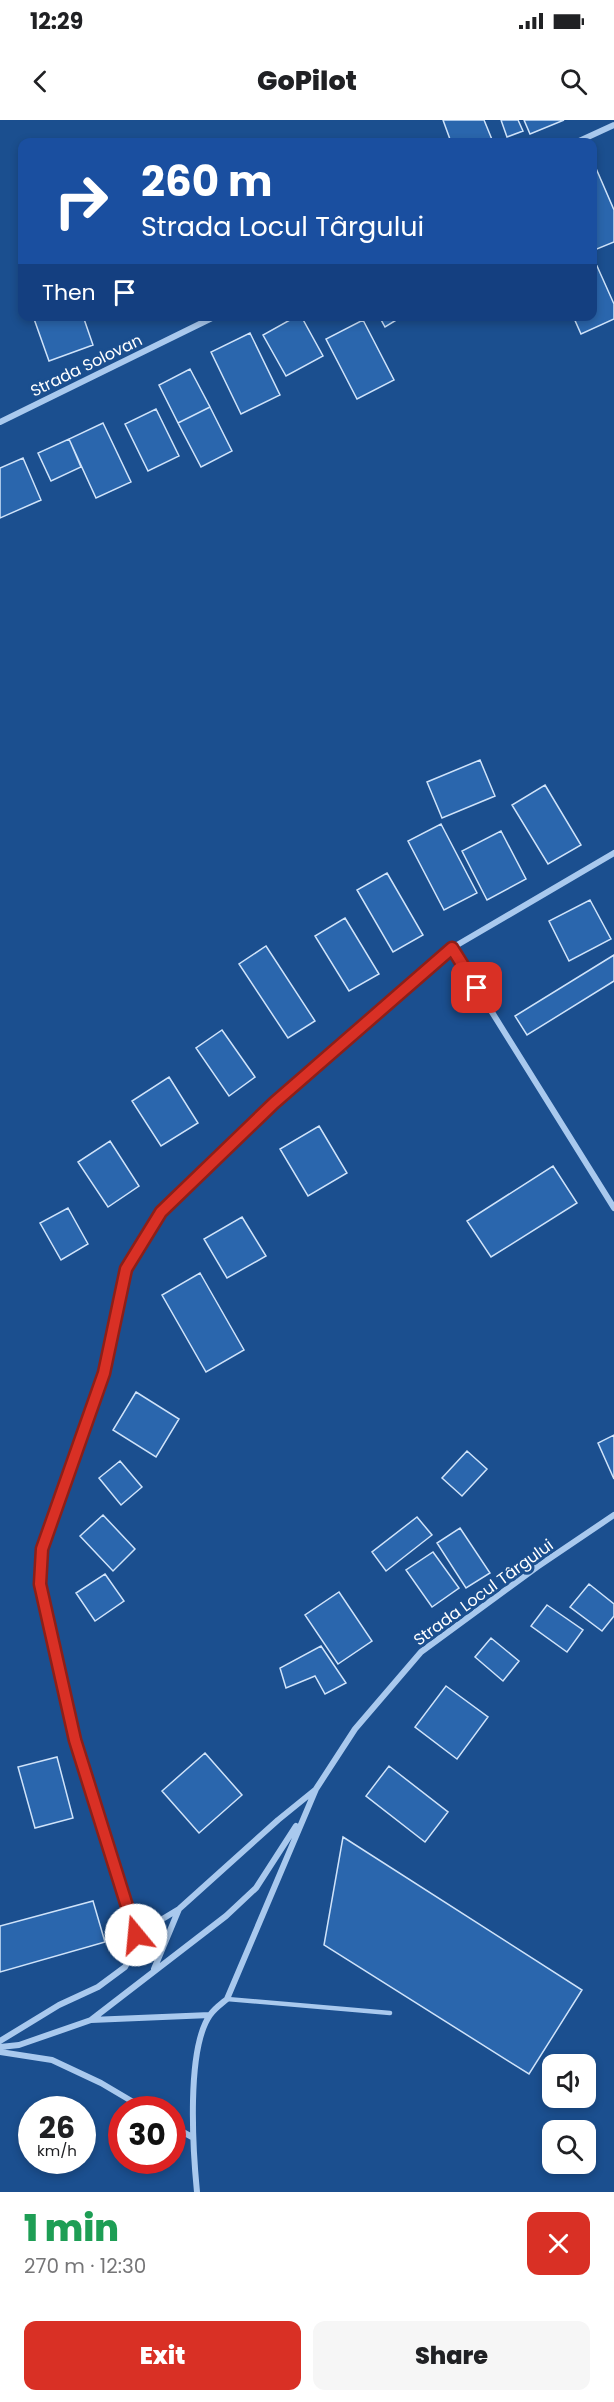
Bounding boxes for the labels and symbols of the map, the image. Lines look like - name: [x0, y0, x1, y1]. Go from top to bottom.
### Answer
- street label: Strada Solovan: [26, 328, 146, 402]
- pin: [451, 962, 502, 1013]
- street label: Strada Locul Târgului: [409, 1534, 558, 1651]
- position arrow: [104, 1903, 168, 1967]
- speed limit sign: 30: [108, 2096, 186, 2174]

